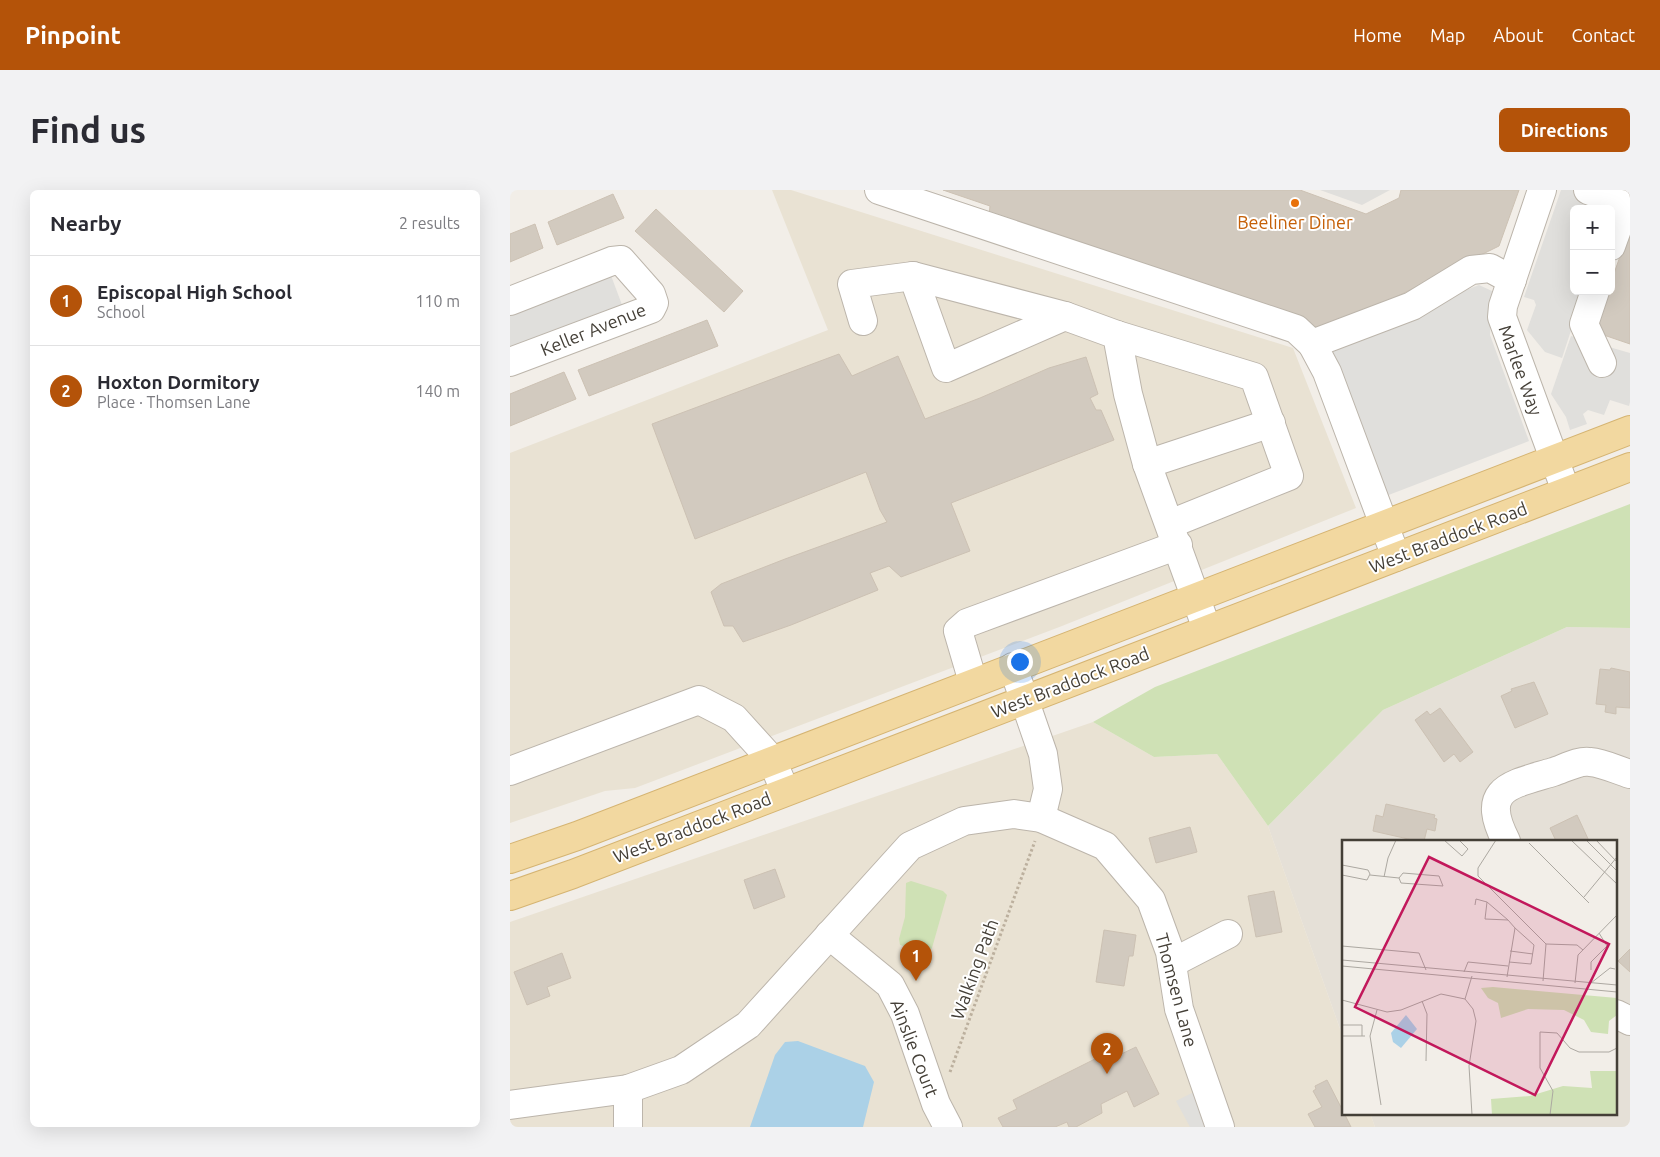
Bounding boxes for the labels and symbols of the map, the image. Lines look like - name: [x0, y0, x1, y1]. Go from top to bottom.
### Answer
- marker: Beeliner Diner: [1289, 197, 1301, 209]
- place label: Beeliner Diner: [1237, 212, 1353, 232]
- street label: Keller Avenue: [538, 299, 648, 359]
- street label: Marlee Way: [1495, 322, 1547, 418]
- street label: West Braddock Road: [1366, 498, 1530, 576]
- street label: West Braddock Road: [988, 643, 1152, 721]
- your location: [1007, 649, 1033, 675]
- street label: West Braddock Road: [610, 788, 774, 866]
- inset map: [1342, 840, 1618, 1114]
- street label: Walking Path: [947, 916, 1001, 1022]
- street label: Thomsen Lane: [1152, 931, 1202, 1049]
- pin: 1: [900, 940, 932, 981]
- street label: Ainslie Court: [887, 996, 943, 1100]
- pin: 2: [1091, 1033, 1123, 1074]

